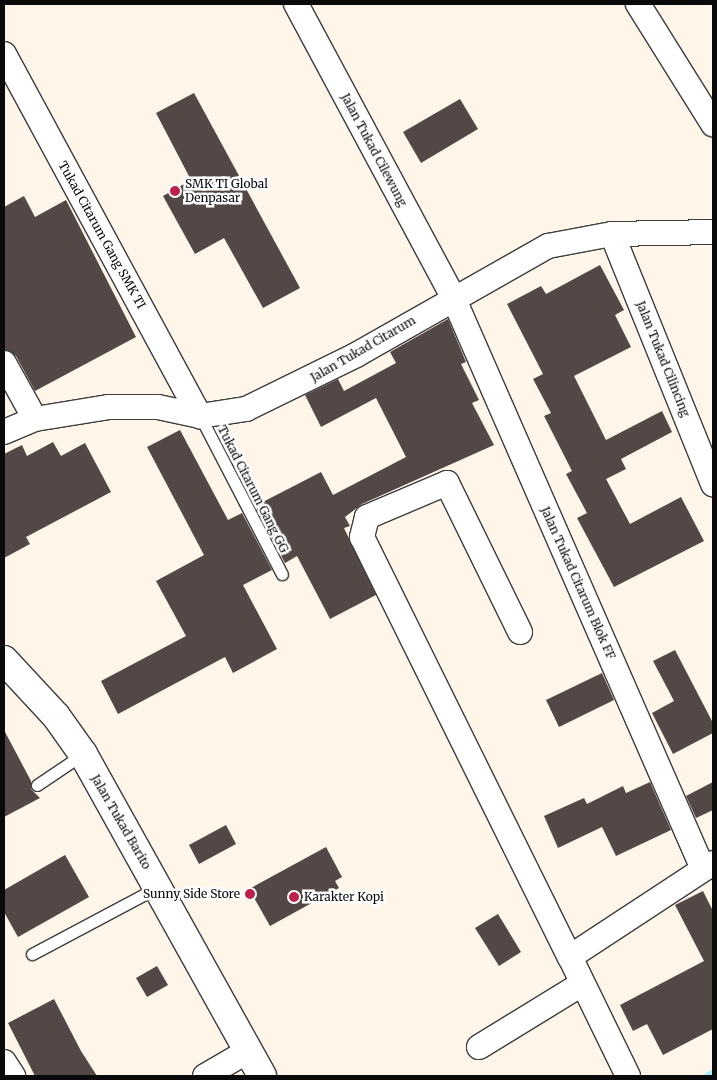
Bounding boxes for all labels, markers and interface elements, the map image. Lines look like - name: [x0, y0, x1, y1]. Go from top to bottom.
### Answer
- street label: Jalan Tukad Cilewung: [338, 91, 410, 209]
- street label: Tukad Citarum Gang SMK TI: [55, 159, 149, 311]
- place label: SMK TI Global Denpasar: [185, 177, 268, 205]
- marker: SMK TI Global Denpasar: [169, 185, 181, 197]
- street label: Jalan Tukad Cilincing: [633, 299, 693, 419]
- street label: Jalan Tukad Citarum: [308, 313, 418, 385]
- street label: Tukad Citarum Gang GG: [215, 423, 291, 555]
- street label: Jalan Tukad Citarum Blok FF: [538, 505, 618, 661]
- street label: Jalan Tukad Barito: [88, 772, 154, 872]
- place label: Sunny Side Store: [143, 887, 240, 901]
- marker: Sunny Side Store: [244, 888, 256, 900]
- place label: Karakter Kopi: [304, 890, 384, 904]
- marker: Karakter Kopi: [288, 891, 300, 903]

